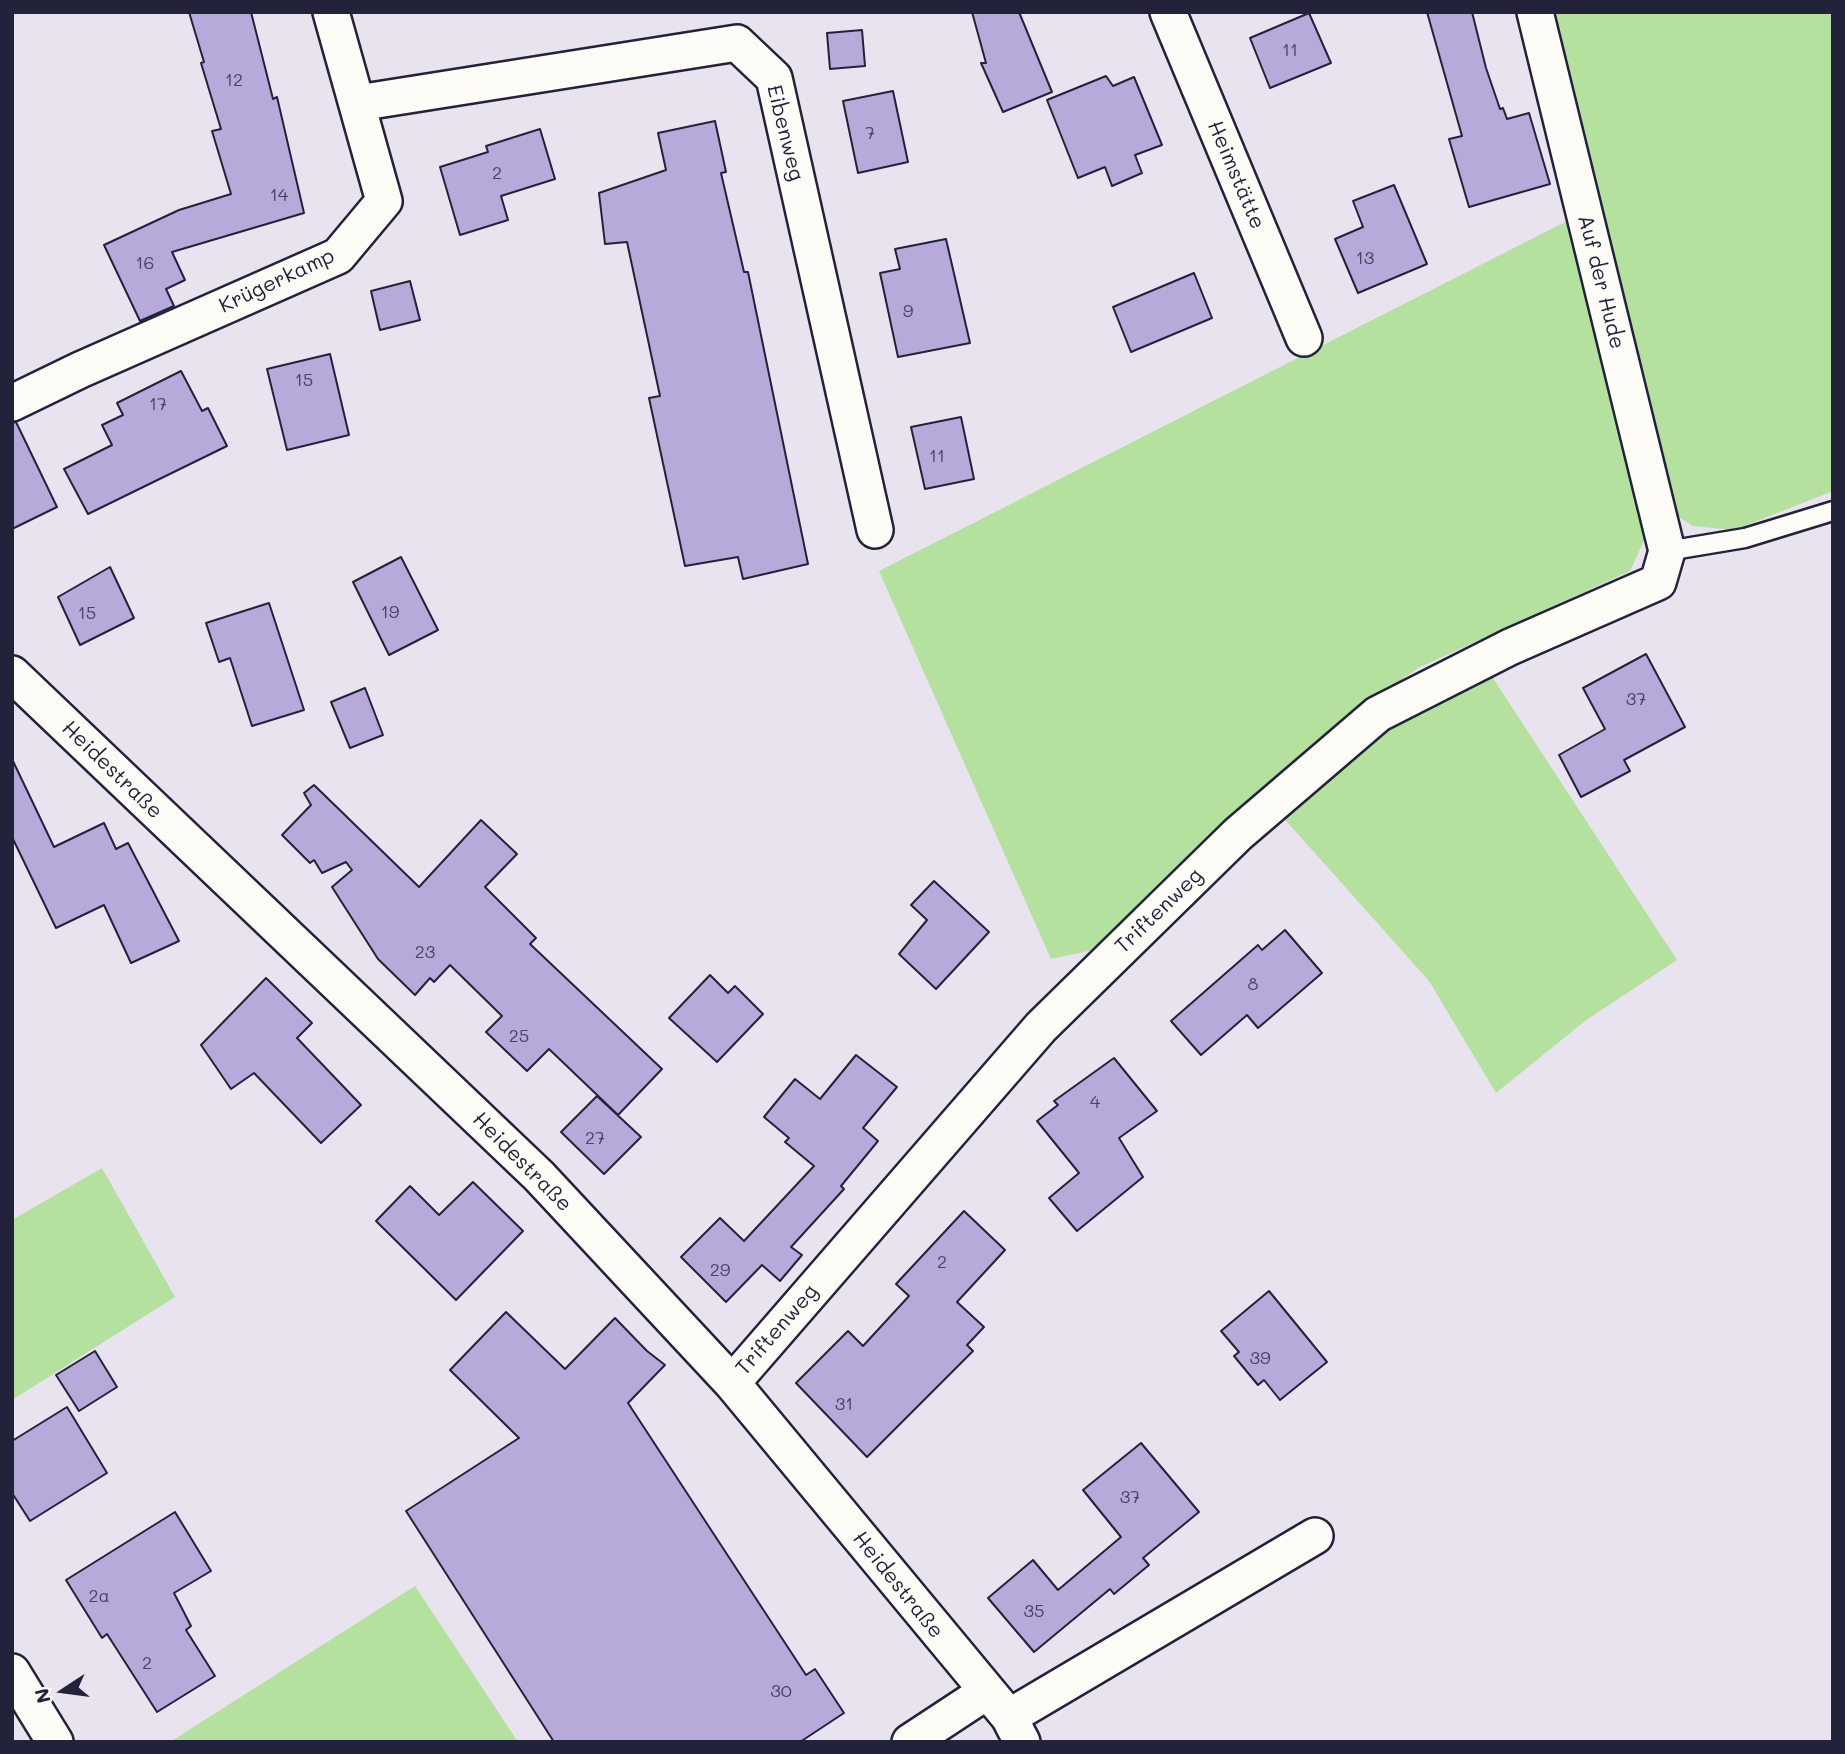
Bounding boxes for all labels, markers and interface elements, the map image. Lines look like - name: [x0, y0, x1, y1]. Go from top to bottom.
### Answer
- house number: 11: [1282, 39, 1298, 61]
- house number: 12: [225, 69, 243, 91]
- street label: Eibenweg: [761, 82, 809, 184]
- street label: Heimstätte: [1202, 117, 1270, 233]
- house number: 7: [865, 122, 875, 144]
- house number: 2: [492, 162, 502, 184]
- house number: 14: [270, 184, 288, 206]
- street label: Auf der Hude: [1572, 212, 1630, 352]
- street label: Krügerkamp: [215, 243, 339, 319]
- house number: 13: [1356, 247, 1374, 269]
- house number: 16: [136, 252, 154, 274]
- house number: 9: [903, 300, 913, 322]
- house number: 15: [295, 369, 313, 391]
- house number: 17: [149, 393, 167, 415]
- house number: 11: [929, 445, 945, 467]
- house number: 19: [381, 601, 399, 623]
- house number: 15: [78, 602, 96, 624]
- house number: 37: [1626, 688, 1646, 710]
- street label: Heidestraße: [56, 716, 168, 824]
- street label: Triftenweg: [1110, 863, 1208, 959]
- house number: 23: [415, 941, 435, 963]
- house number: 8: [1248, 973, 1258, 995]
- house number: 25: [509, 1025, 529, 1047]
- house number: 4: [1090, 1091, 1100, 1113]
- street label: Heidestraße: [467, 1107, 577, 1217]
- house number: 27: [585, 1127, 605, 1149]
- house number: 2: [937, 1251, 947, 1273]
- house number: 29: [710, 1259, 730, 1281]
- street label: Triftenweg: [731, 1279, 823, 1381]
- house number: 39: [1249, 1347, 1271, 1369]
- house number: 31: [835, 1393, 853, 1415]
- house number: 37: [1120, 1486, 1140, 1508]
- street label: Heidestraße: [847, 1527, 949, 1643]
- house number: 2a: [88, 1585, 110, 1607]
- house number: 35: [1023, 1600, 1045, 1622]
- house number: 2: [142, 1652, 152, 1674]
- north arrow: [28, 1656, 98, 1726]
- house number: 30: [770, 1680, 792, 1702]
- text: N: [28, 1686, 56, 1706]

